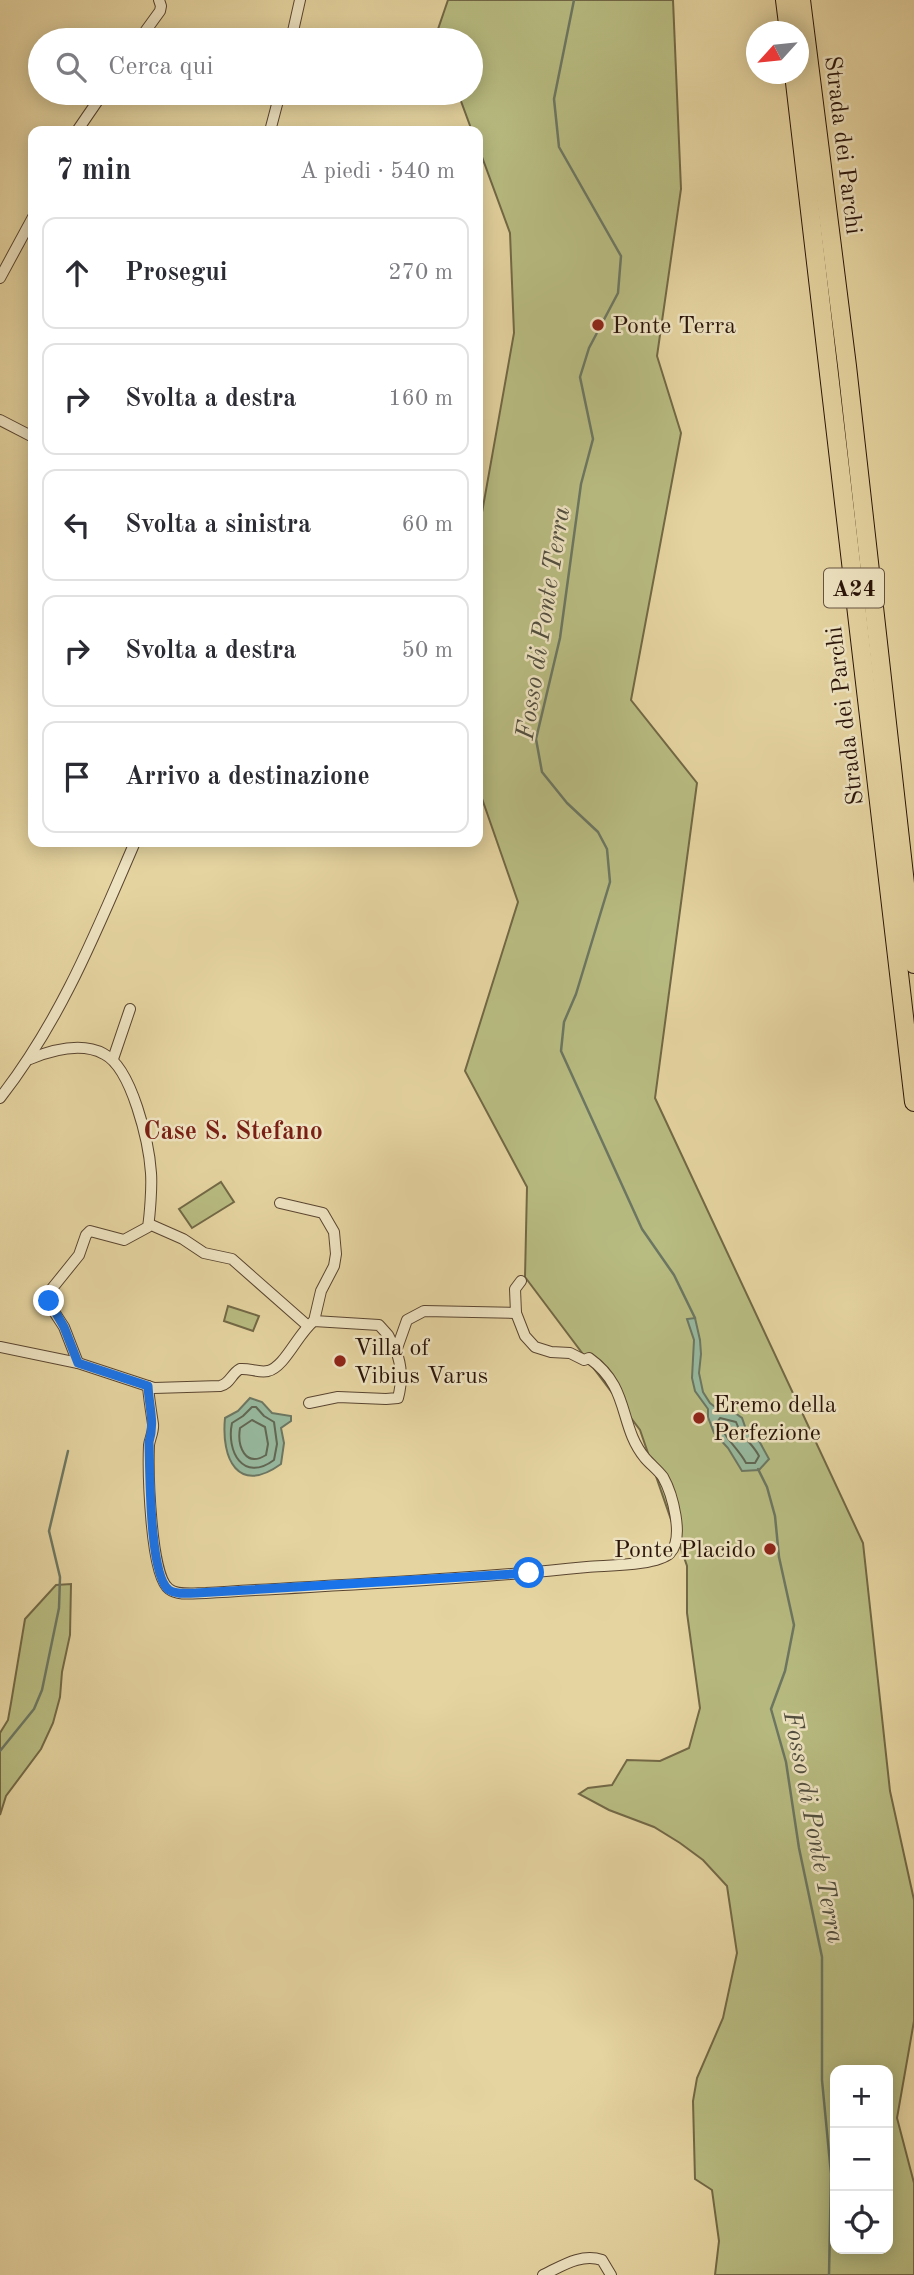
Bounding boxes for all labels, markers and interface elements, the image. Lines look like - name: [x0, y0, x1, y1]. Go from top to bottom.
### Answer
- north arrow: [746, 21, 809, 84]
- search box: [28, 28, 483, 105]
- icon: search: [52, 48, 90, 86]
- text: Cerca qui: [108, 54, 213, 80]
- street label: Strada dei Parchi: [819, 55, 865, 236]
- text: 7 min: [56, 156, 131, 186]
- text: A piedi · 540 m: [300, 160, 455, 183]
- icon: ahead: [58, 254, 96, 292]
- text: Prosegui: [125, 260, 228, 286]
- text: 270 m: [388, 261, 453, 284]
- place label: Ponte Terra: [612, 315, 736, 339]
- marker: Ponte Terra: [590, 317, 606, 333]
- icon: right: [58, 380, 96, 418]
- text: Svolta a destra: [125, 386, 296, 412]
- text: 160 m: [388, 387, 453, 410]
- water label: Fosso di Ponte Terra: [513, 505, 575, 743]
- icon: left: [58, 506, 96, 544]
- text: Svolta a sinistra: [125, 512, 311, 538]
- text: 60 m: [402, 513, 453, 536]
- road number: A24: [824, 568, 884, 608]
- street label: Strada dei Parchi: [823, 625, 869, 806]
- icon: right: [58, 632, 96, 670]
- text: Svolta a destra: [125, 638, 296, 664]
- text: 50 m: [402, 639, 453, 662]
- icon: arrive: [58, 758, 96, 796]
- text: Arrivo a destinazione: [125, 764, 370, 790]
- district label: Case S. Stefano: [143, 1119, 323, 1145]
- route end: [33, 1285, 64, 1316]
- place label: Villa of Vibius Varus: [354, 1337, 488, 1389]
- marker: Villa of Vibius Varus: [332, 1353, 348, 1369]
- place label: Eremo della Perfezione: [713, 1394, 837, 1446]
- marker: Eremo della Perfezione: [691, 1410, 707, 1426]
- place label: Ponte Placido: [614, 1539, 756, 1563]
- marker: Ponte Placido: [762, 1541, 778, 1557]
- route start: [513, 1557, 544, 1588]
- water label: Fosso di Ponte Terra: [778, 1708, 848, 1946]
- map controls: [830, 2065, 893, 2254]
- button: +: [830, 2065, 893, 2128]
- button: −: [830, 2128, 893, 2191]
- button: locate: [830, 2191, 893, 2254]

